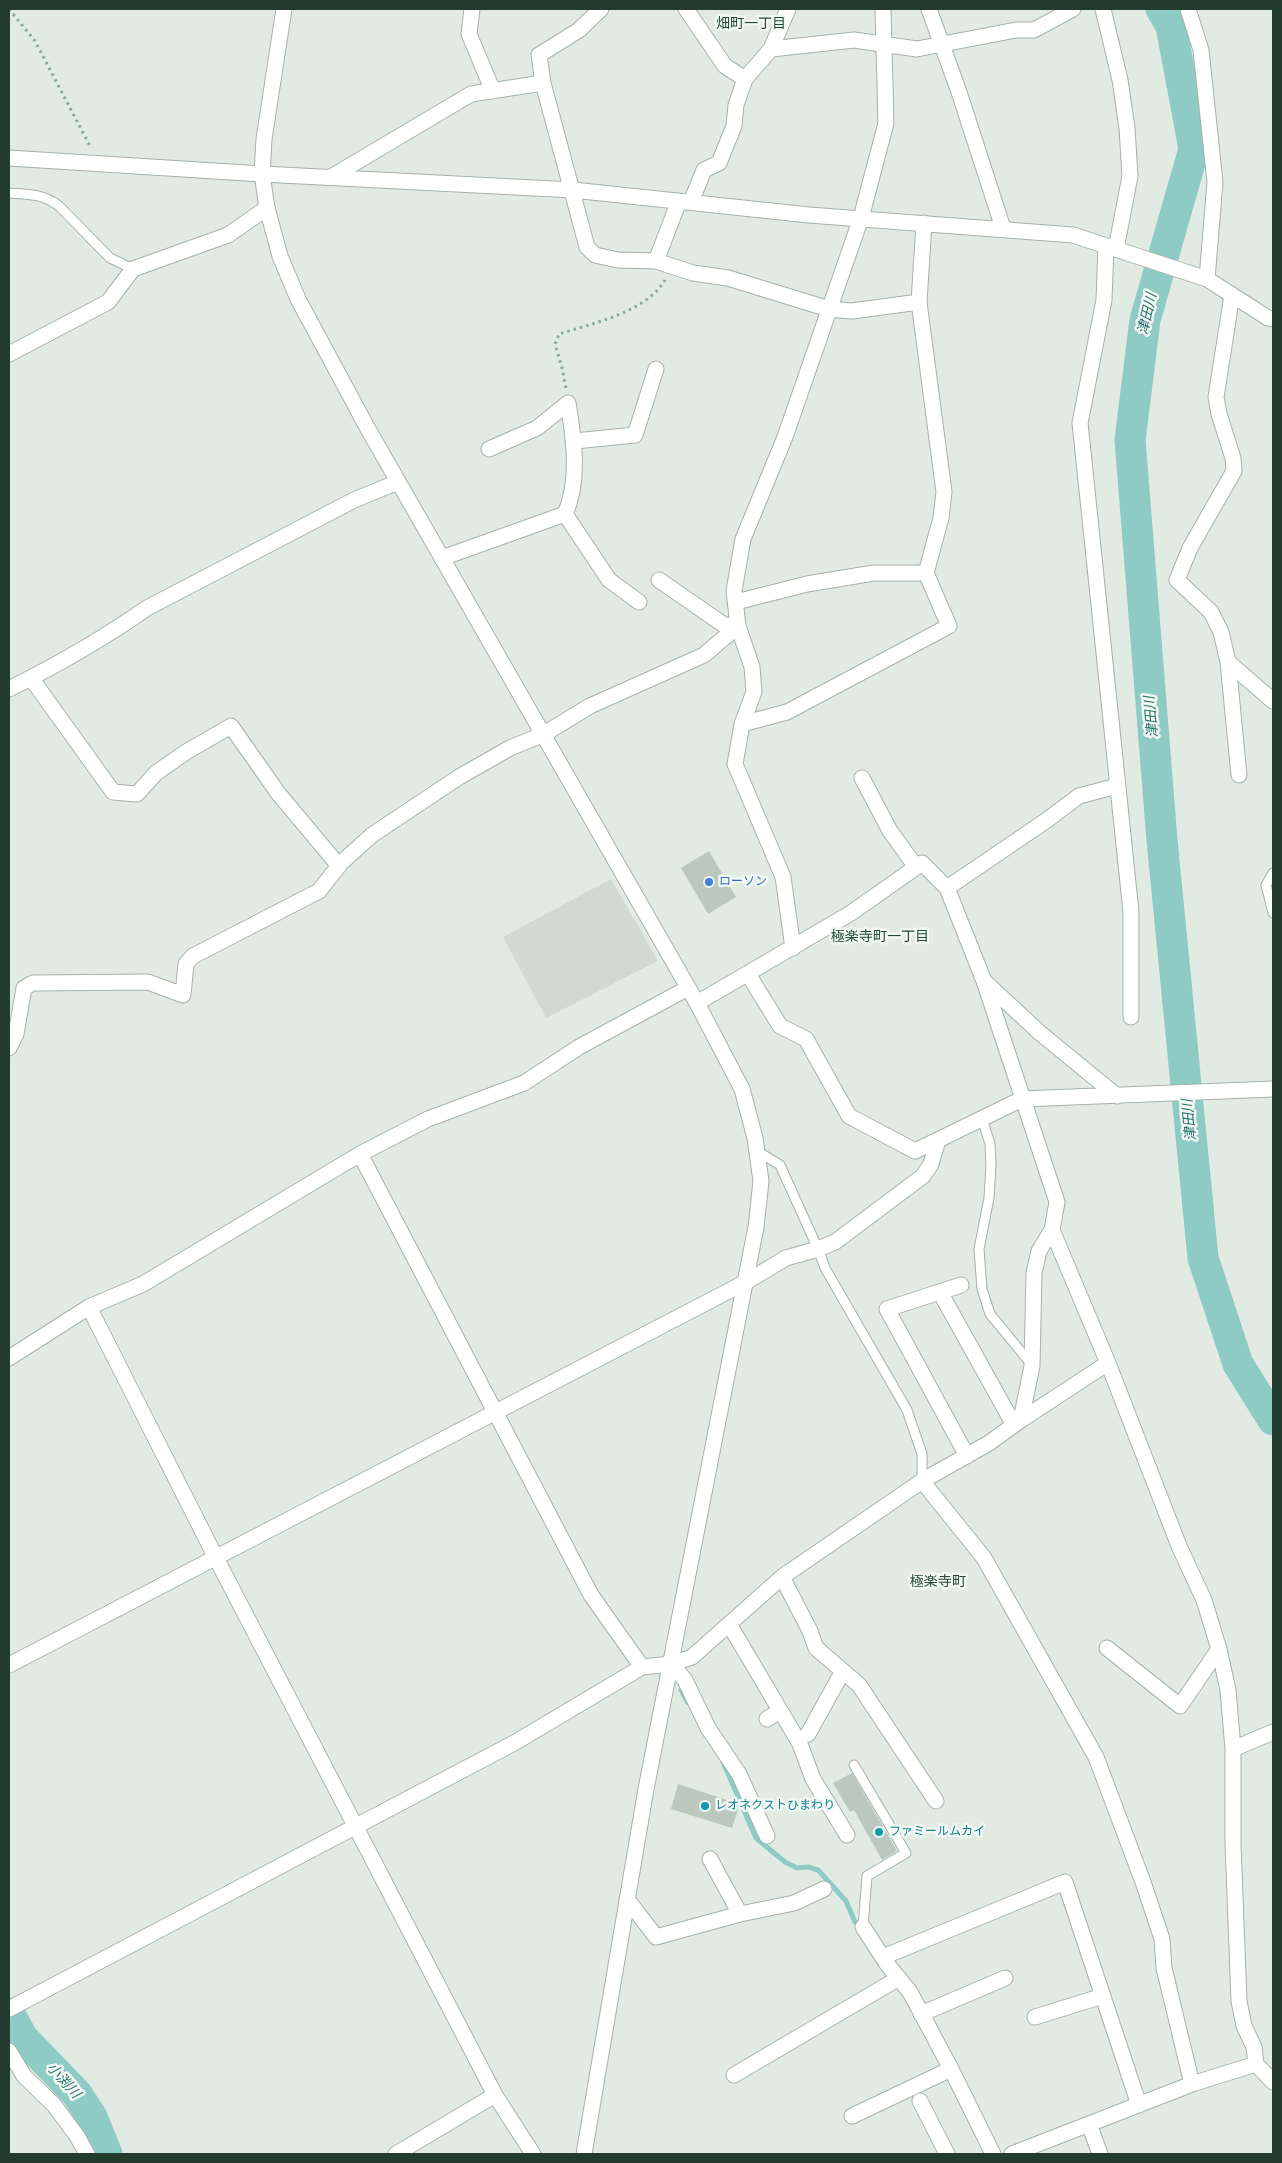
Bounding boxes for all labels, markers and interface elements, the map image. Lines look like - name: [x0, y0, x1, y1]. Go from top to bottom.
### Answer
- district label: 畑町一丁目: [716, 16, 786, 32]
- water label: 津田川: [1135, 292, 1161, 336]
- water label: 津田川: [1142, 695, 1162, 739]
- place label: ローソン: [719, 875, 767, 889]
- marker: ローソン: [703, 876, 715, 888]
- district label: 極楽寺町一丁目: [831, 929, 929, 945]
- water label: 津田川: [1179, 1098, 1201, 1142]
- district label: 極楽寺町: [910, 1574, 966, 1590]
- place label: レオネクストひまわり: [715, 1799, 835, 1813]
- marker: レオネクストひまわり: [699, 1800, 711, 1812]
- place label: ファミールムカイ: [889, 1825, 985, 1839]
- marker: ファミールムカイ: [873, 1826, 885, 1838]
- water label: 小渕川: [43, 2060, 83, 2102]

